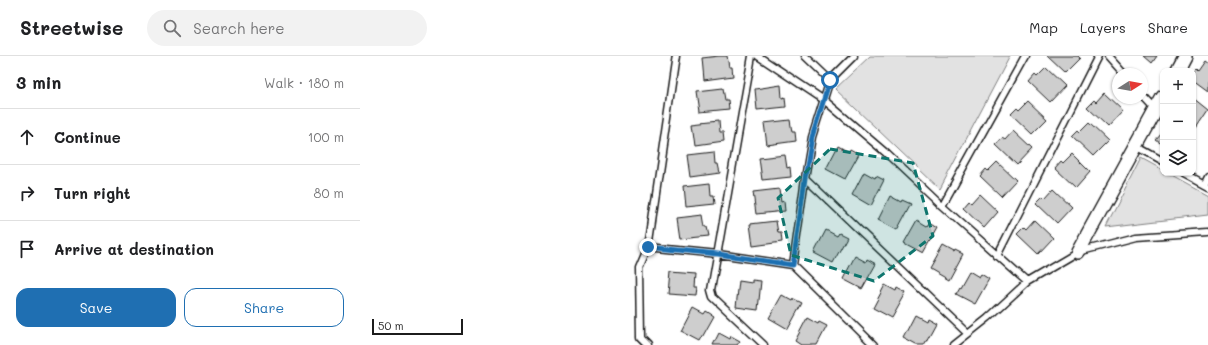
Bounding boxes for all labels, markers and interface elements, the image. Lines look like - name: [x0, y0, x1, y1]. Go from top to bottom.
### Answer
- search box: [147, 10, 427, 46]
- text: Streetwise: [20, 15, 123, 40]
- icon: search: [161, 17, 183, 39]
- text: Search here: [193, 18, 285, 38]
- text: Map: [1029, 18, 1058, 37]
- text: Layers: [1080, 18, 1126, 37]
- text: Share: [1148, 18, 1188, 37]
- north arrow: [1112, 68, 1148, 104]
- map controls: [1160, 68, 1196, 176]
- button: +: [1160, 68, 1196, 104]
- text: 3 min: [16, 71, 61, 93]
- route start: [821, 71, 839, 89]
- text: Walk · 180 m: [264, 74, 344, 91]
- button: −: [1160, 104, 1196, 140]
- icon: ahead: [16, 126, 38, 148]
- text: Continue: [54, 127, 121, 147]
- text: 100 m: [308, 128, 344, 145]
- button: layers: [1160, 140, 1196, 176]
- icon: right: [16, 182, 38, 204]
- text: Turn right: [54, 183, 131, 203]
- text: 80 m: [314, 184, 344, 201]
- icon: arrive: [16, 238, 38, 260]
- route end: [639, 238, 657, 256]
- text: Arrive at destination: [54, 239, 214, 259]
- button: Save: [16, 288, 176, 327]
- button: Share: [184, 288, 344, 327]
- scale bar: [372, 317, 463, 336]
- text: 50 m: [378, 318, 404, 333]

